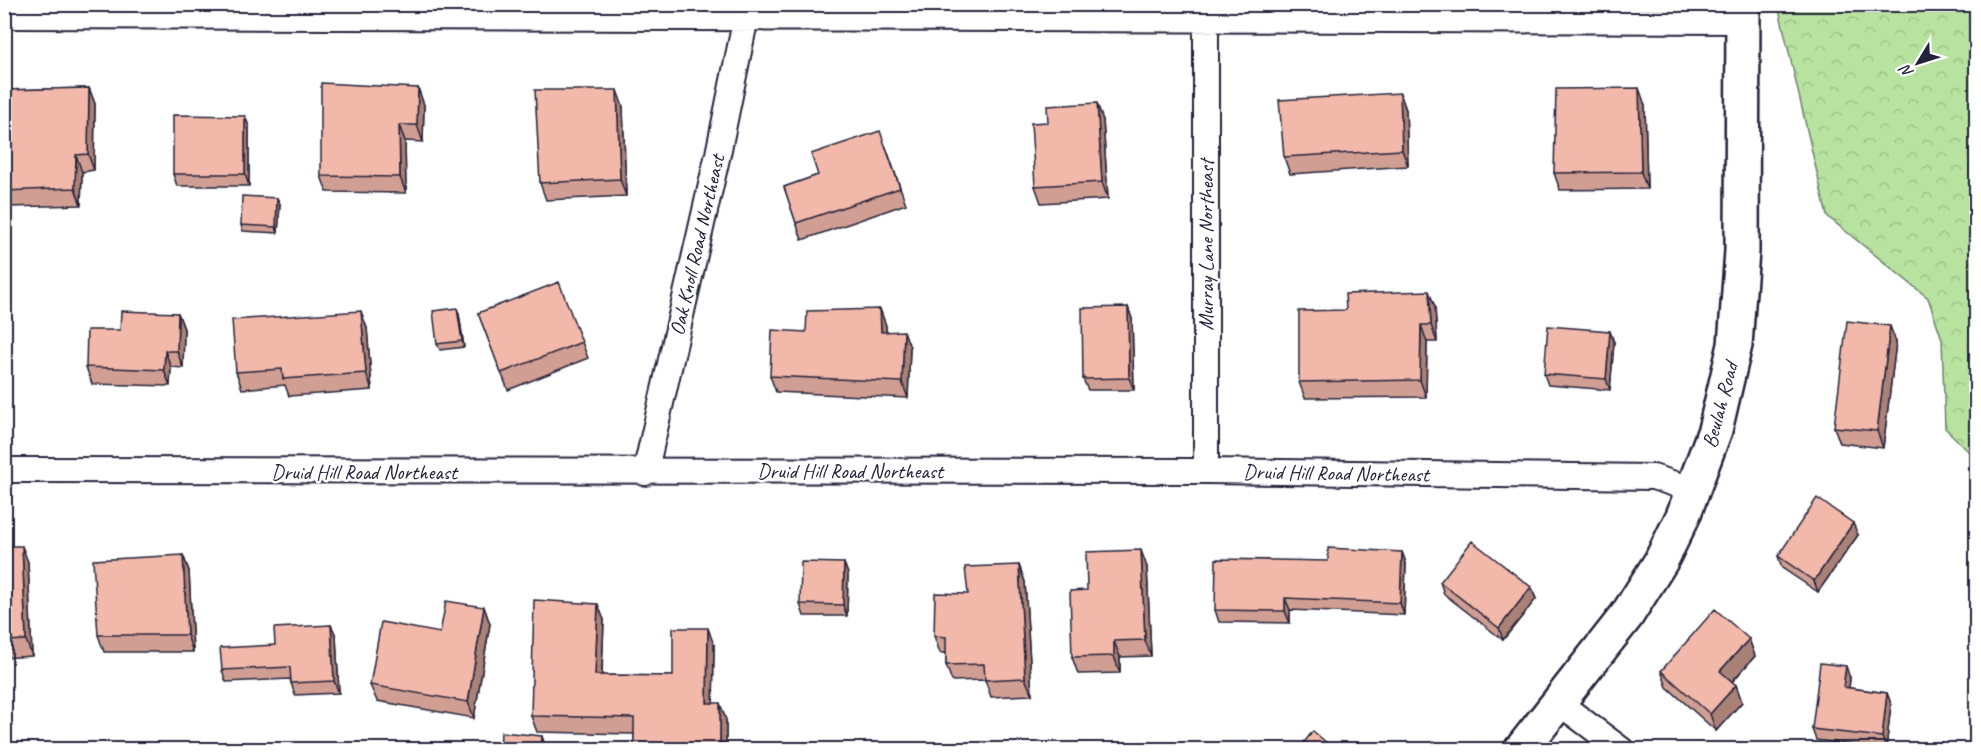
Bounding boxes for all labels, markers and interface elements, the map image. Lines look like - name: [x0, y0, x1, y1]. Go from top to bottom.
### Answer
- north arrow: [1888, 33, 1948, 93]
- text: N: [1894, 59, 1918, 82]
- street label: Oak Knoll Road Northeast: [664, 150, 731, 338]
- street label: Murray Lane Northeast: [1193, 156, 1219, 331]
- street label: Beulah Road: [1696, 357, 1745, 451]
- street label: Druid Hill Road Northeast: [757, 458, 945, 484]
- street label: Druid Hill Road Northeast: [1243, 458, 1431, 488]
- street label: Druid Hill Road Northeast: [271, 459, 459, 485]

